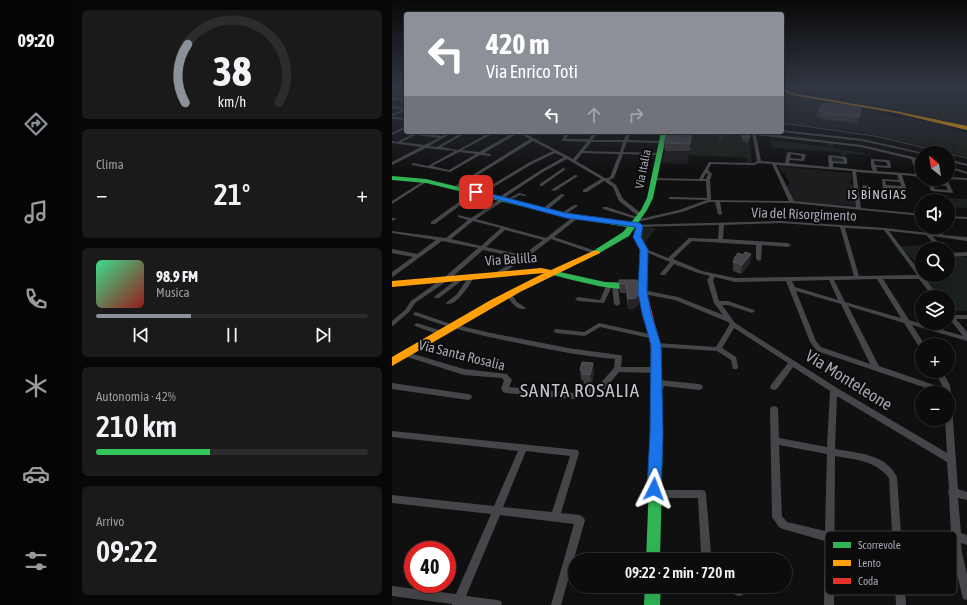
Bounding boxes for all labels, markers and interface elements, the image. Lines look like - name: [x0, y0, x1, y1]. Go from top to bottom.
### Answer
- icon: left: [420, 28, 472, 80]
- text: 420 m: [486, 28, 549, 60]
- text: 09:20: [17, 30, 55, 51]
- text: 38: [212, 46, 252, 94]
- text: Via Enrico Toti: [486, 61, 578, 82]
- text: km/h: [218, 93, 246, 109]
- icon: left: [541, 104, 563, 126]
- icon: ahead: [583, 104, 605, 126]
- icon: right: [625, 104, 647, 126]
- icon: directions: [22, 110, 50, 138]
- north arrow: [915, 146, 955, 186]
- map controls: [915, 146, 955, 426]
- street label: Via Italia: [632, 148, 654, 190]
- text: Clima: [96, 157, 124, 172]
- pin: [459, 175, 493, 209]
- text: 21°: [214, 177, 250, 211]
- text: −: [96, 181, 107, 207]
- text: +: [357, 181, 368, 207]
- icon: arrive: [465, 181, 487, 203]
- district label: IS BÌNGIAS: [847, 187, 907, 202]
- button: sound: [915, 194, 955, 234]
- icon: music: [22, 198, 50, 226]
- street label: Via del Risorgimento: [751, 204, 857, 224]
- button: search: [915, 242, 955, 282]
- street label: Via Balilla: [484, 249, 538, 269]
- text: 98.9 FM: [156, 268, 198, 285]
- icon: phone: [22, 285, 50, 313]
- text: Musica: [156, 285, 189, 300]
- button: layers: [915, 290, 955, 330]
- icon: previous: [130, 324, 152, 346]
- icon: pause: [221, 324, 243, 346]
- icon: next: [312, 324, 334, 346]
- street label: Via Santa Rosalia: [417, 337, 507, 373]
- button: +: [915, 338, 955, 378]
- street label: Via Monteleone: [802, 345, 896, 415]
- icon: climate: [22, 372, 50, 400]
- district label: SANTA ROSALIA: [520, 379, 640, 401]
- button: −: [915, 386, 955, 426]
- text: Autonomia · 42%: [96, 389, 176, 404]
- text: 210 km: [96, 409, 177, 443]
- icon: car: [22, 460, 50, 488]
- position arrow: [633, 468, 675, 510]
- text: Arrivo: [96, 514, 124, 529]
- legend: [825, 531, 957, 595]
- text: 09:22: [96, 534, 158, 568]
- text: Scorrevole: [858, 539, 901, 551]
- speed limit sign: 40: [404, 541, 456, 593]
- icon: filters: [22, 547, 50, 575]
- text: Lento: [858, 557, 881, 569]
- text: 09:22 · 2 min · 720 m: [625, 564, 735, 581]
- text: Coda: [858, 575, 878, 587]

